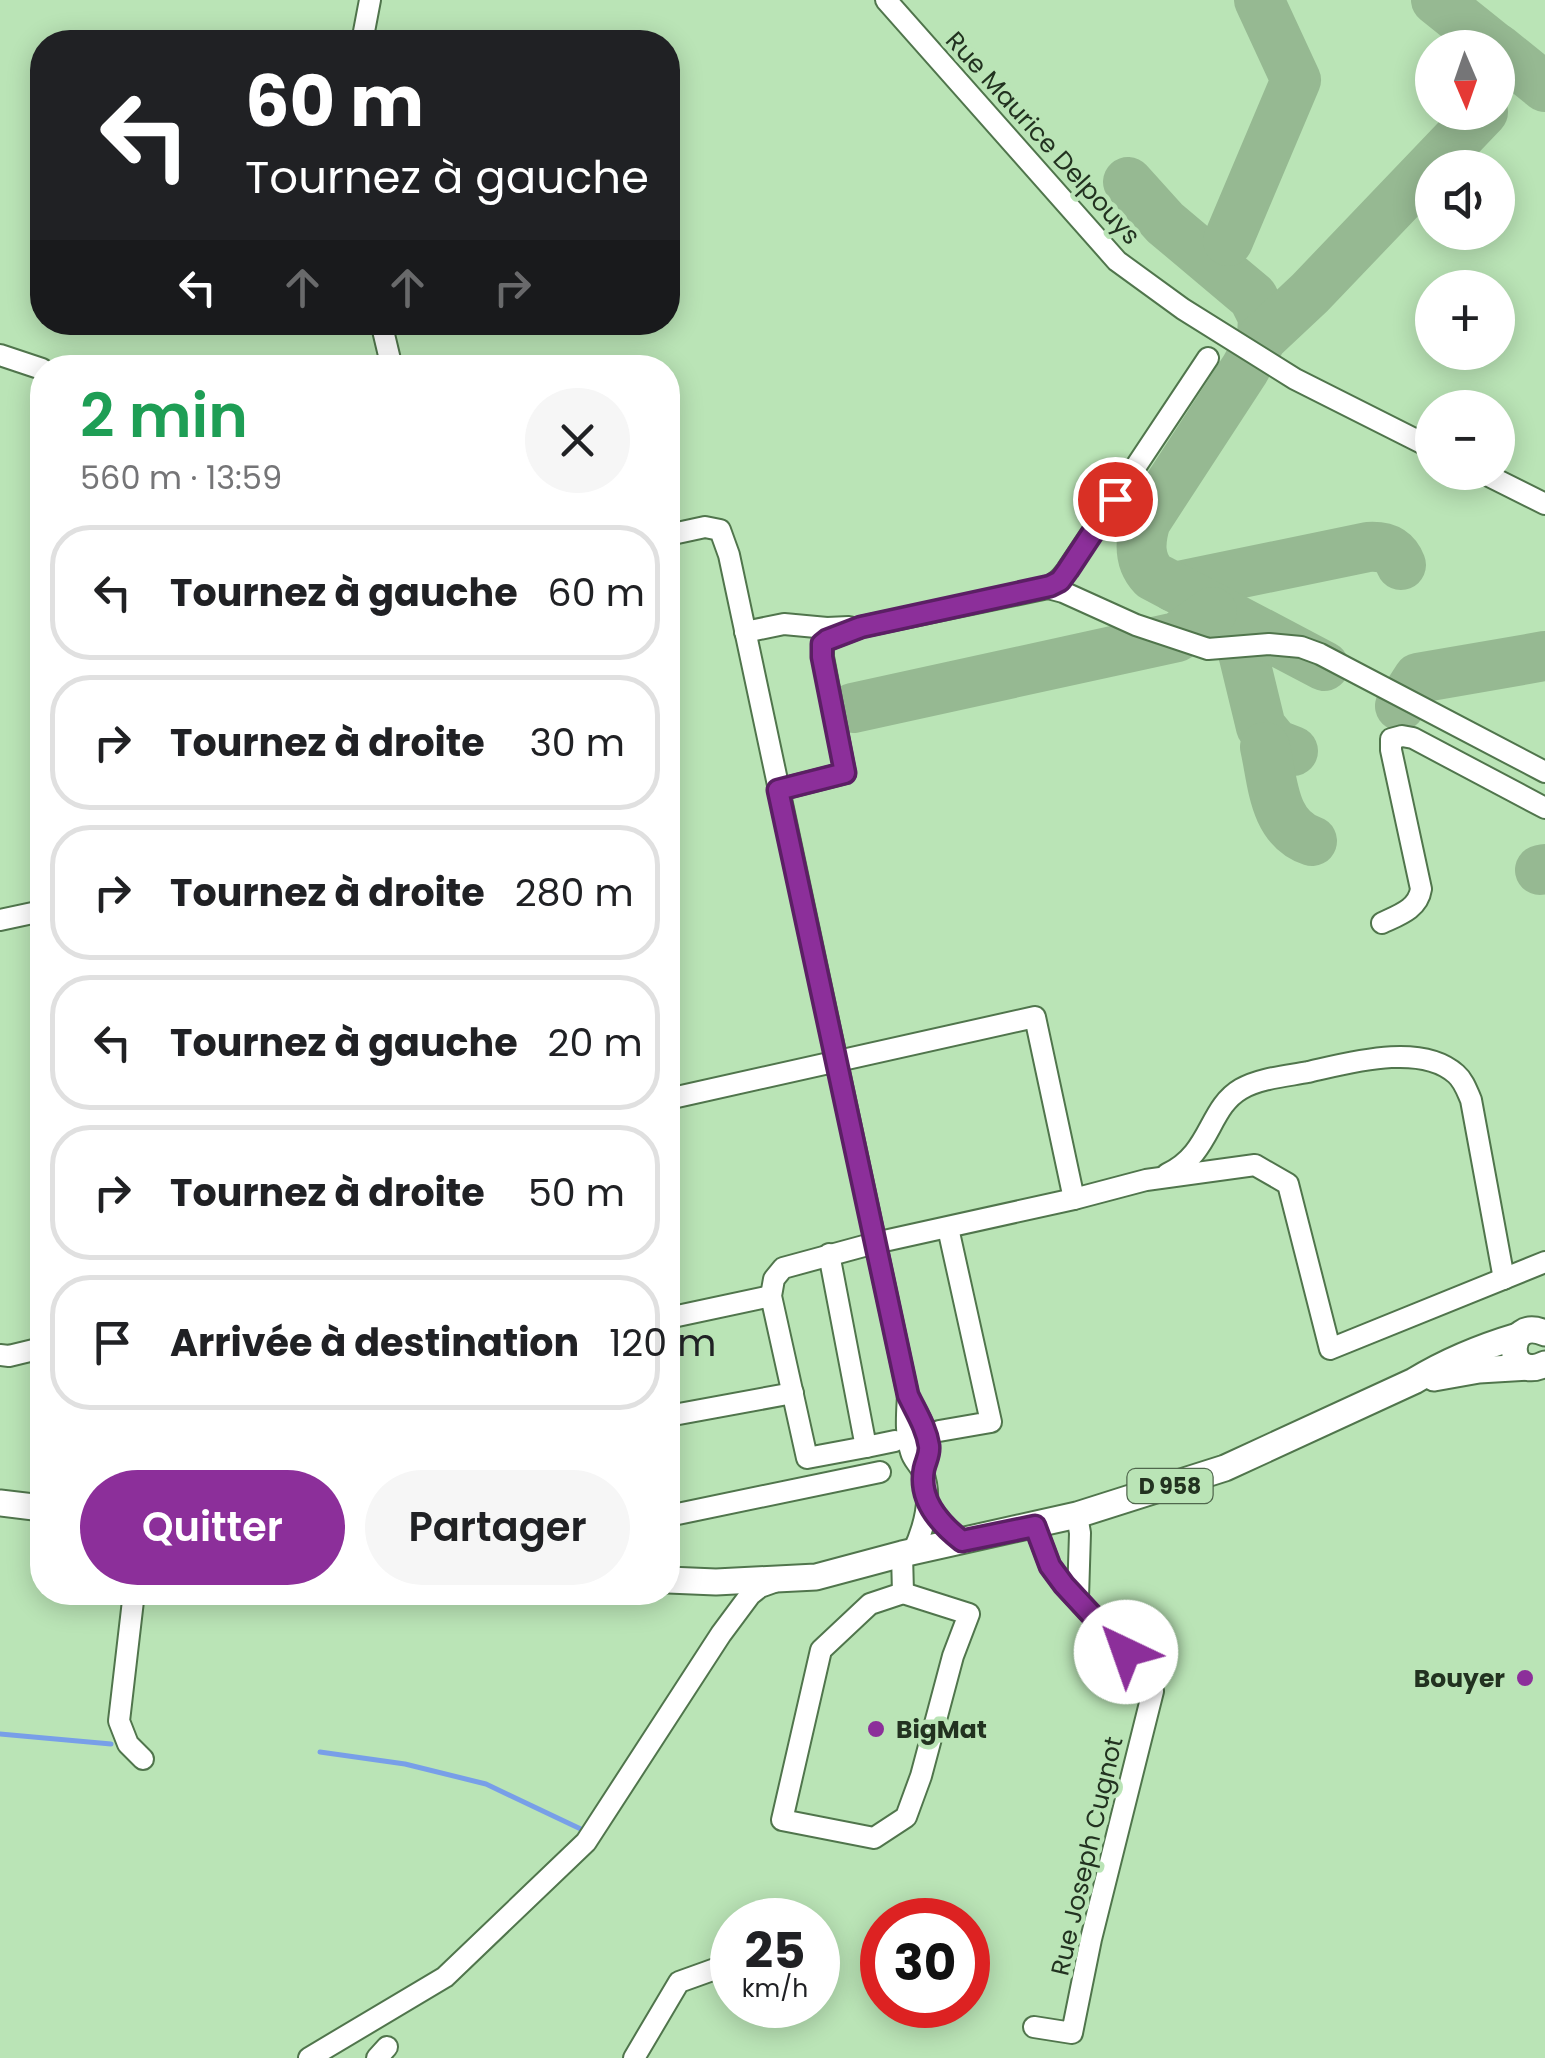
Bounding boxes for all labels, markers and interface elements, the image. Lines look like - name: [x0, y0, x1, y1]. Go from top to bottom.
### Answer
- street label: Rue Maurice Delpouys: [938, 24, 1148, 252]
- north arrow: [1415, 30, 1515, 130]
- map controls: [1415, 30, 1515, 490]
- text: 60 m: [245, 52, 424, 151]
- icon: left: [80, 70, 210, 200]
- text: Tournez à gauche: [245, 146, 649, 209]
- button: sound: [1415, 150, 1515, 250]
- icon: left: [170, 260, 225, 315]
- icon: ahead: [275, 260, 330, 315]
- icon: ahead: [380, 260, 435, 315]
- icon: right: [485, 260, 540, 315]
- button: +: [1415, 270, 1515, 370]
- text: 2 min: [80, 374, 248, 458]
- button: close: [525, 388, 630, 493]
- button: −: [1415, 390, 1515, 490]
- text: 560 m · 13:59: [80, 455, 282, 500]
- pin: [1073, 457, 1158, 542]
- icon: arrive: [1088, 472, 1143, 527]
- icon: left: [85, 565, 140, 620]
- text: Tournez à gauche: [170, 566, 518, 619]
- text: 60 m: [548, 566, 645, 619]
- icon: right: [85, 715, 140, 770]
- text: Tournez à droite: [170, 716, 485, 769]
- text: 30 m: [529, 716, 625, 769]
- icon: right: [85, 865, 140, 920]
- text: Tournez à droite: [170, 866, 485, 919]
- text: 280 m: [515, 866, 634, 919]
- icon: left: [85, 1015, 140, 1070]
- text: Tournez à gauche: [170, 1016, 518, 1069]
- text: 20 m: [548, 1016, 643, 1069]
- icon: right: [85, 1165, 140, 1220]
- text: Tournez à droite: [170, 1166, 485, 1219]
- text: 50 m: [528, 1166, 625, 1219]
- icon: arrive: [85, 1315, 140, 1370]
- text: Arrivée à destination: [170, 1316, 579, 1369]
- text: 120 m: [609, 1316, 716, 1369]
- road number: D 958: [1128, 1469, 1212, 1503]
- button: Quitter: [80, 1470, 345, 1585]
- button: Partager: [365, 1470, 630, 1585]
- position arrow: [1074, 1600, 1178, 1704]
- place label: Bouyer: [1414, 1661, 1505, 1696]
- marker: Bouyer: [1514, 1667, 1536, 1689]
- place label: BigMat: [896, 1712, 987, 1747]
- marker: BigMat: [865, 1718, 887, 1740]
- street label: Rue Joseph Cugnot: [1042, 1733, 1132, 1979]
- speed limit sign: 30: [860, 1898, 990, 2028]
- text: 25: [744, 1915, 806, 1986]
- text: km/h: [742, 1971, 808, 2006]

